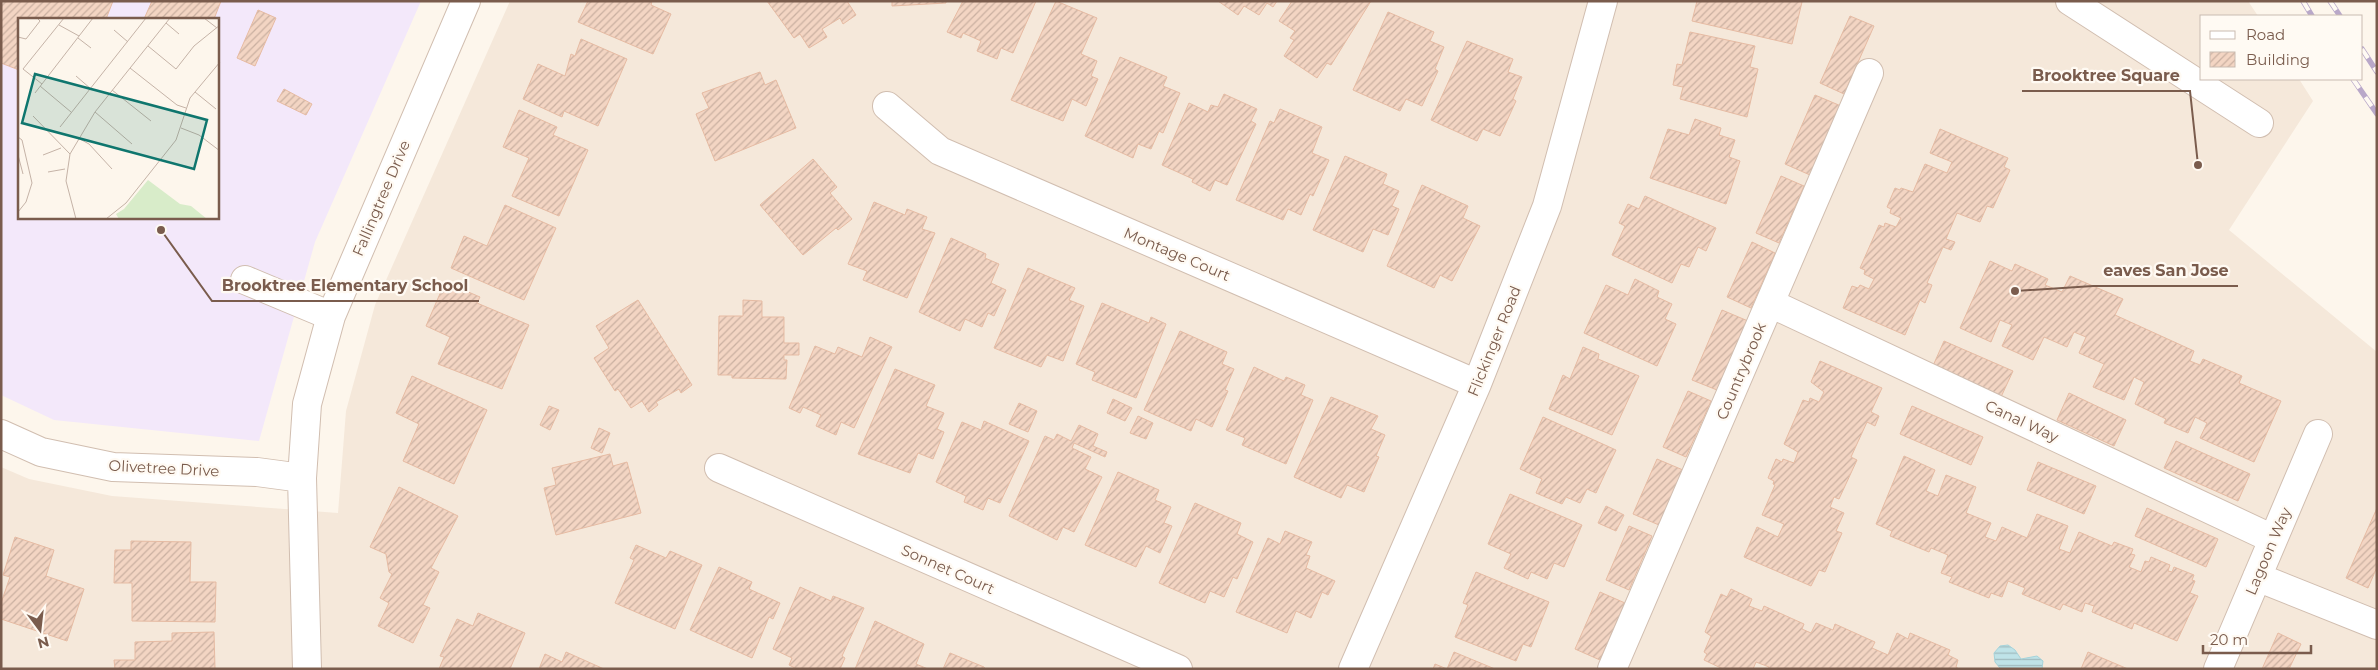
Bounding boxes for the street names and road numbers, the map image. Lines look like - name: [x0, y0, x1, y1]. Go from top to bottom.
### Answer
- street label: Fallingtree Drive: [348, 137, 414, 259]
- street label: Montage Court: [1121, 223, 1233, 285]
- street label: Flickinger Road: [1463, 283, 1525, 399]
- street label: Countrybrook: [1712, 319, 1770, 423]
- street label: Canal Way: [1982, 396, 2063, 447]
- street label: Olivetree Drive: [108, 456, 220, 480]
- street label: Lagoon Way: [2241, 504, 2295, 598]
- street label: Sonnet Court: [898, 540, 998, 598]

